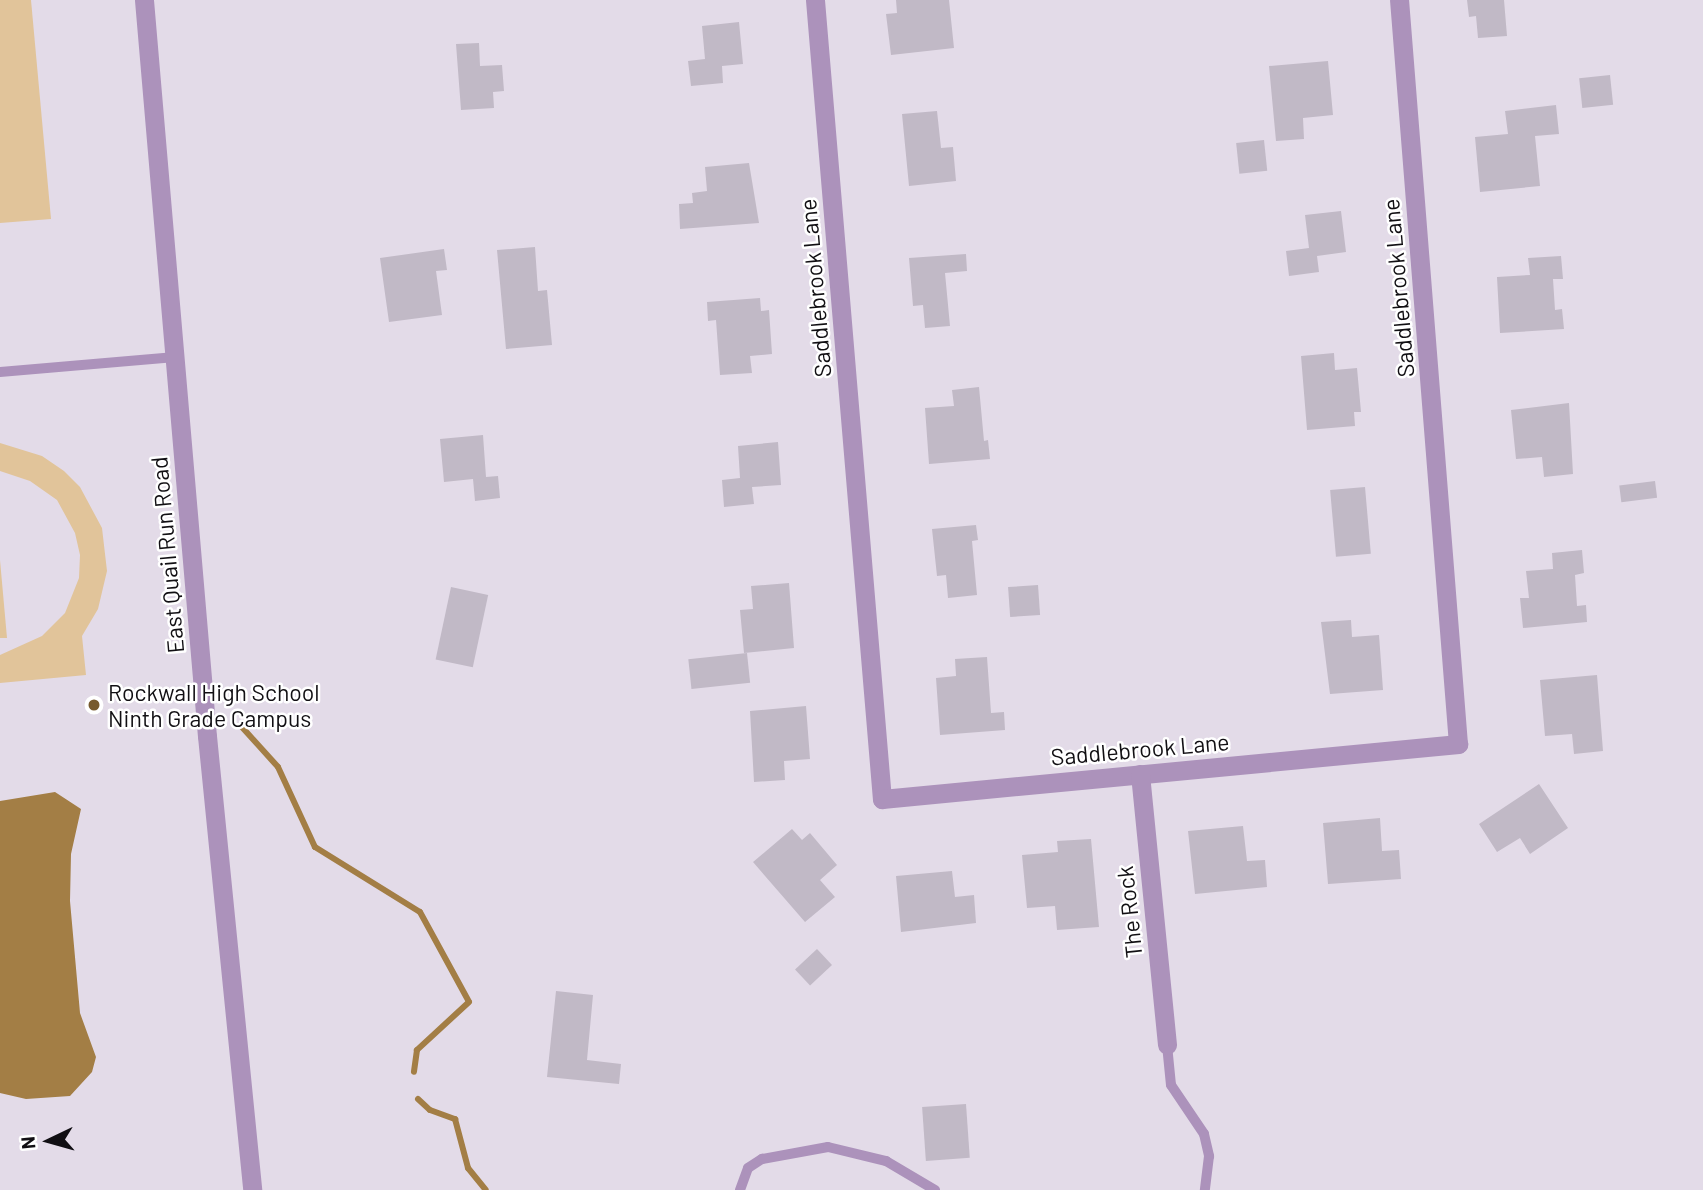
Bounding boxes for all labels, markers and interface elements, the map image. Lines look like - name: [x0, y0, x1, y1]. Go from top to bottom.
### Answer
- street label: Saddlebrook Lane: [793, 198, 837, 378]
- street label: Saddlebrook Lane: [1376, 198, 1420, 378]
- street label: East Quail Run Road: [145, 456, 189, 654]
- place label: Rockwall High School Ninth Grade Campus: [108, 678, 319, 732]
- marker: Rockwall High School Ninth Grade Campus: [86, 697, 102, 713]
- street label: Saddlebrook Lane: [1050, 727, 1230, 771]
- street label: The Rock: [1110, 865, 1148, 959]
- north arrow: [14, 1106, 84, 1176]
- text: N: [16, 1136, 40, 1150]

